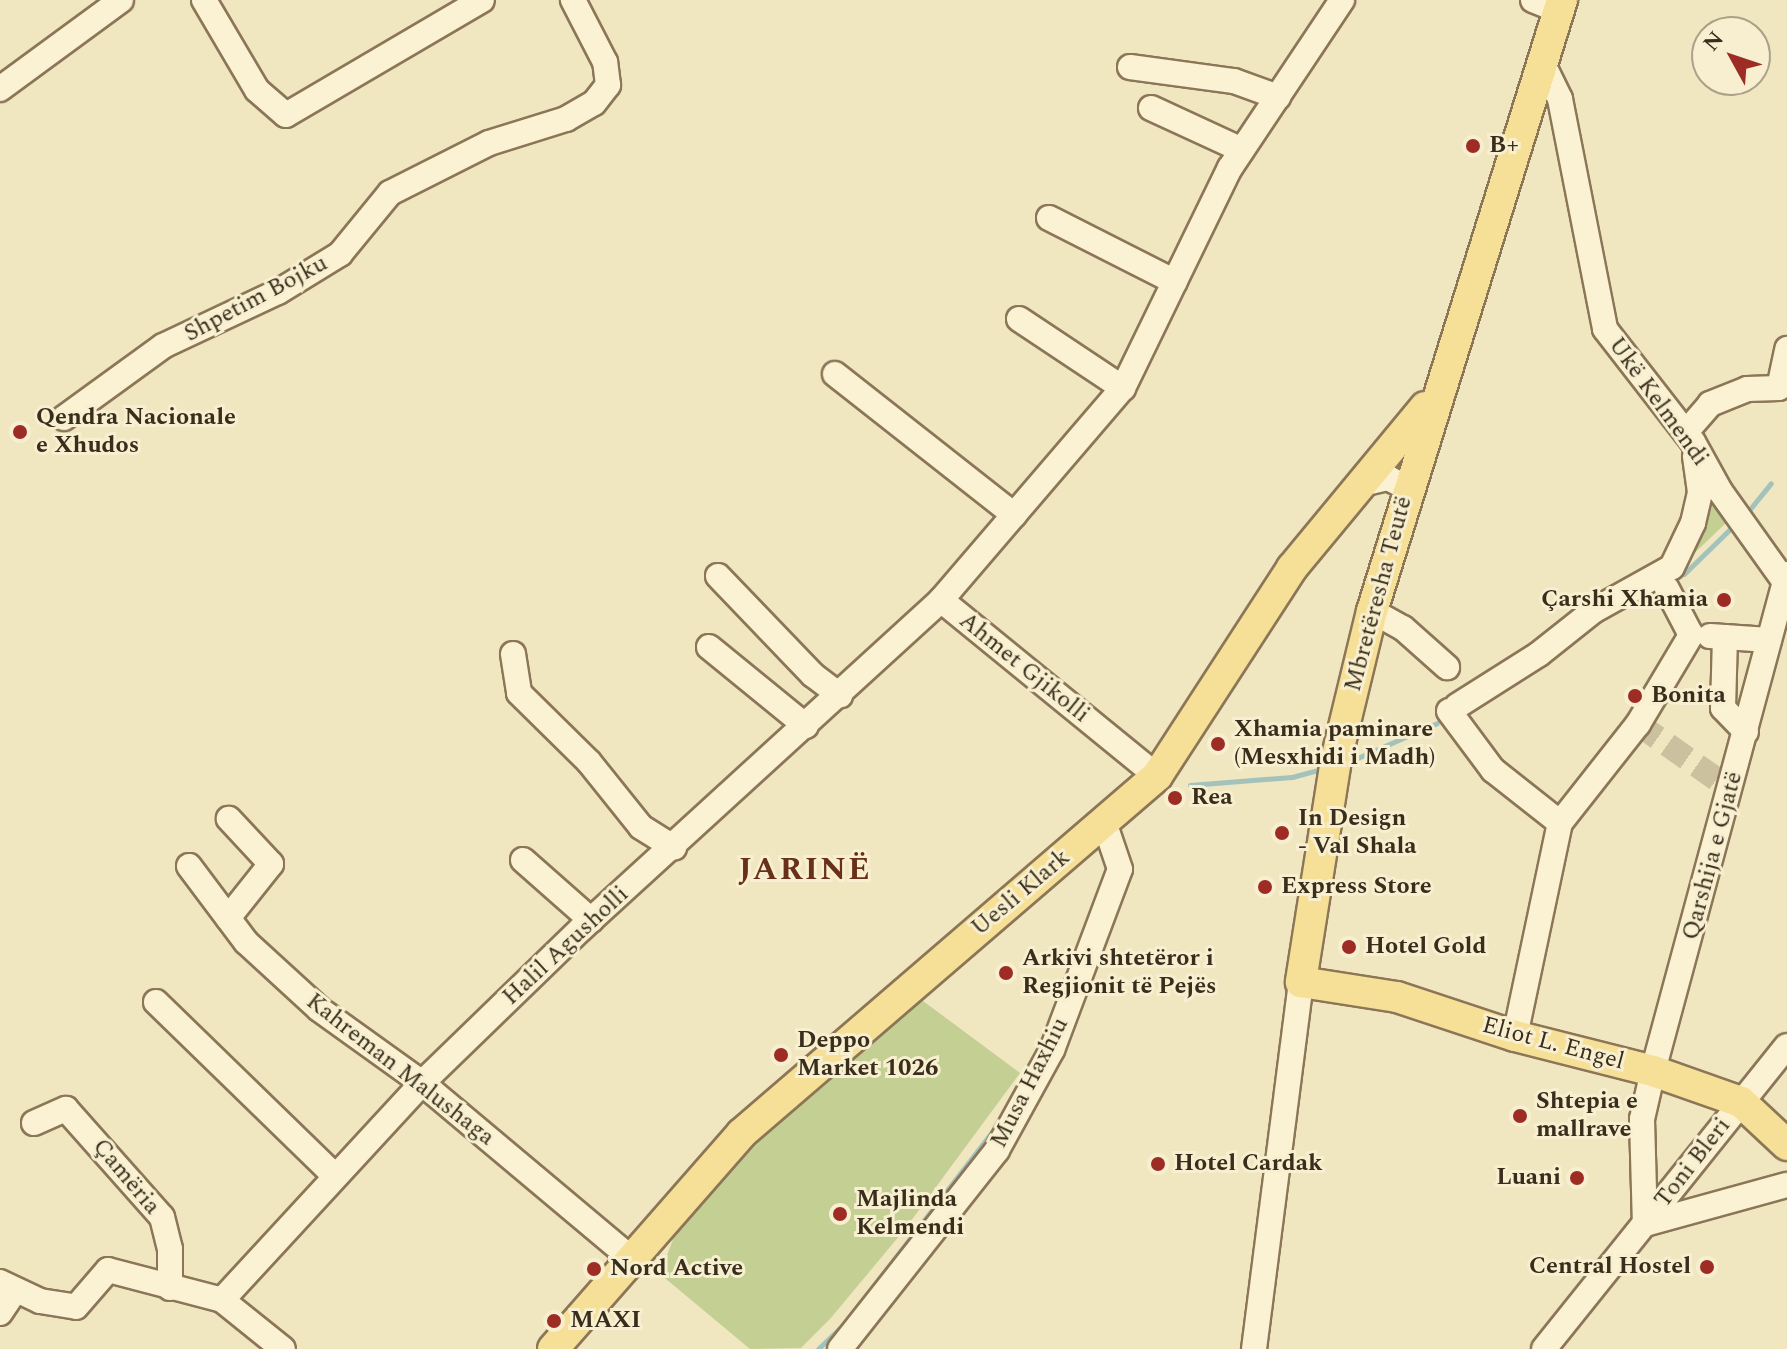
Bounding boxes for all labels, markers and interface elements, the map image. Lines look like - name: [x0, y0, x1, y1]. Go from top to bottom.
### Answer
- north arrow: [1691, 16, 1771, 96]
- text: N: [1695, 24, 1732, 59]
- place label: B+: [1489, 132, 1519, 160]
- marker: B+: [1464, 137, 1482, 155]
- street label: Shpetim Bojku: [180, 249, 332, 349]
- street label: Ukë Kelmendi: [1602, 332, 1714, 472]
- place label: Qendra Nacionale e Xhudos: [36, 404, 236, 460]
- marker: Qendra Nacionale e Xhudos: [11, 423, 29, 441]
- street label: Mbretëresha Teutë: [1339, 493, 1419, 695]
- place label: Çarshi Xhamia: [1541, 586, 1708, 614]
- marker: Çarshi Xhamia: [1715, 591, 1733, 609]
- street label: Ahmet Gjikolli: [953, 607, 1095, 729]
- place label: Bonita: [1651, 682, 1726, 710]
- marker: Bonita: [1626, 687, 1644, 705]
- place label: Xhamia paminare (Mesxhidi i Madh): [1234, 716, 1435, 772]
- marker: Xhamia paminare (Mesxhidi i Madh): [1209, 735, 1227, 753]
- street label: Qarshija e Gjatë: [1677, 769, 1749, 943]
- place label: Rea: [1191, 784, 1233, 812]
- marker: Rea: [1166, 789, 1184, 807]
- place label: In Design - Val Shala: [1298, 805, 1417, 861]
- marker: In Design - Val Shala: [1273, 824, 1291, 842]
- street label: Uesli Klark: [966, 843, 1076, 943]
- district label: JARINË: [738, 851, 872, 889]
- place label: Express Store: [1281, 873, 1432, 901]
- marker: Express Store: [1256, 878, 1274, 896]
- street label: Halil Agusholli: [497, 880, 635, 1012]
- place label: Hotel Gold: [1365, 933, 1486, 961]
- marker: Hotel Gold: [1340, 938, 1358, 956]
- place label: Arkivi shtetëror i Regjionit të Pejës: [1022, 945, 1217, 1001]
- marker: Arkivi shtetëror i Regjionit të Pejës: [997, 964, 1015, 982]
- street label: Kahreman Malushaga: [300, 987, 500, 1153]
- street label: Eliot L. Engel: [1479, 1011, 1627, 1077]
- street label: Musa Haxhiu: [985, 1013, 1075, 1153]
- place label: Deppo Market 1026: [797, 1027, 938, 1083]
- marker: Deppo Market 1026: [772, 1046, 790, 1064]
- place label: Shtepia e mallrave: [1536, 1088, 1638, 1144]
- marker: Shtepia e mallrave: [1511, 1107, 1529, 1125]
- street label: Toni Bleri: [1649, 1112, 1737, 1214]
- street label: Çamëria: [86, 1133, 166, 1221]
- place label: Hotel Cardak: [1174, 1150, 1322, 1178]
- marker: Hotel Cardak: [1149, 1155, 1167, 1173]
- place label: Luani: [1496, 1164, 1561, 1192]
- marker: Luani: [1568, 1169, 1586, 1187]
- place label: Majlinda Kelmendi: [856, 1186, 964, 1242]
- marker: Majlinda Kelmendi: [831, 1205, 849, 1223]
- place label: Central Hostel: [1529, 1253, 1691, 1281]
- place label: Nord Active: [610, 1255, 743, 1283]
- marker: Central Hostel: [1698, 1258, 1716, 1276]
- marker: Nord Active: [585, 1260, 603, 1278]
- place label: MAXI: [570, 1307, 641, 1335]
- marker: MAXI: [545, 1312, 563, 1330]

